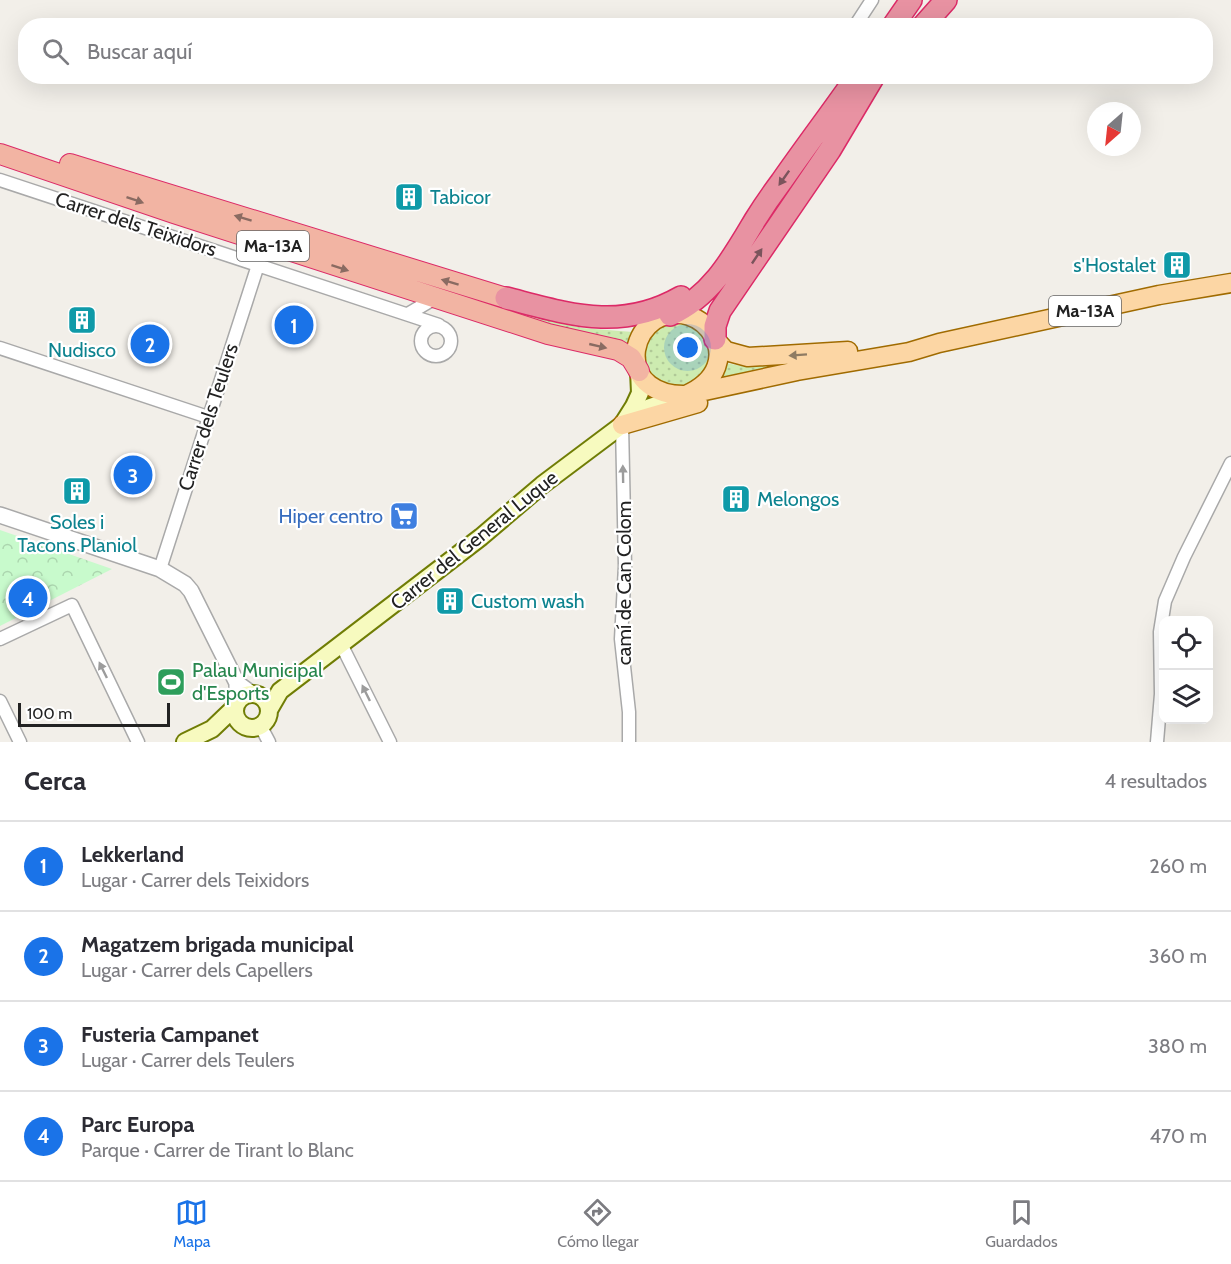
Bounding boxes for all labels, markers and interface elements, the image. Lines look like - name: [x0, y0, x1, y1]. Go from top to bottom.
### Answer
- search box: [18, 18, 1213, 84]
- icon: search: [39, 35, 72, 68]
- text: Buscar aquí: [87, 38, 192, 65]
- north arrow: [1087, 102, 1141, 156]
- one-way arrow: [778, 169, 790, 185]
- building icon: Tabicor: [393, 181, 425, 213]
- place label: Tabicor: [430, 185, 491, 209]
- street label: Carrer dels Teixidors: [52, 187, 220, 261]
- one-way arrow: [126, 196, 144, 205]
- one-way arrow: [234, 213, 252, 222]
- road number: Ma-13A: [237, 231, 309, 261]
- one-way arrow: [751, 249, 763, 265]
- building icon: s'Hostalet: [1161, 249, 1193, 281]
- place label: s'Hostalet: [1073, 253, 1156, 277]
- one-way arrow: [331, 263, 349, 273]
- one-way arrow: [441, 276, 459, 286]
- road number: Ma-13A: [1049, 296, 1121, 326]
- pin: 1: [274, 302, 314, 348]
- building icon: Nudisco: [66, 304, 98, 336]
- pin: 2: [130, 322, 170, 366]
- your location: [673, 333, 702, 362]
- place label: Nudisco: [48, 338, 116, 362]
- street label: Carrer dels Teulers: [173, 340, 243, 494]
- one-way arrow: [589, 341, 607, 351]
- one-way arrow: [788, 350, 807, 360]
- pin: 3: [114, 452, 152, 498]
- street label: Carrer del General Luque: [386, 465, 562, 615]
- one-way arrow: [618, 465, 628, 484]
- building icon: Soles i Tacons Planiol: [61, 475, 93, 507]
- building icon: Melongos: [720, 483, 752, 515]
- place label: Melongos: [757, 487, 839, 511]
- supermarket icon: Hiper centro: [388, 500, 420, 532]
- street label: camí de Can Colom: [612, 501, 636, 665]
- place label: Hiper centro: [279, 504, 383, 528]
- place label: Soles i Tacons Planiol: [17, 510, 137, 557]
- pin: 4: [9, 576, 48, 620]
- building icon: Custom wash: [434, 585, 466, 617]
- place label: Custom wash: [471, 589, 585, 613]
- map controls: [1159, 616, 1213, 724]
- button: locate: [1159, 616, 1213, 670]
- place label: Palau Municipal d'Esports: [192, 658, 323, 705]
- one-way arrow: [99, 662, 108, 679]
- sports icon: Palau Municipal d'Esports: [155, 666, 187, 698]
- button: layers: [1159, 670, 1213, 724]
- one-way arrow: [361, 684, 371, 702]
- scale bar: [18, 700, 170, 728]
- text: 100 m: [27, 704, 72, 723]
- text: Cerca: [24, 765, 86, 797]
- text: 4 resultados: [1105, 769, 1207, 793]
- text: Lekkerland: [81, 841, 184, 868]
- text: 1: [40, 854, 47, 878]
- text: 260 m: [1149, 854, 1207, 878]
- text: Lugar · Carrer dels Teixidors: [81, 868, 309, 892]
- text: Magatzem brigada municipal: [81, 931, 354, 958]
- text: 2: [38, 944, 49, 968]
- text: 360 m: [1149, 944, 1207, 968]
- text: Lugar · Carrer dels Capellers: [81, 958, 313, 982]
- text: Fusteria Campanet: [81, 1021, 259, 1048]
- text: 3: [38, 1034, 49, 1058]
- text: 380 m: [1148, 1034, 1207, 1058]
- text: Lugar · Carrer dels Teulers: [81, 1048, 294, 1072]
- text: Parc Europa: [81, 1111, 194, 1138]
- text: 4: [37, 1124, 50, 1148]
- text: 470 m: [1150, 1124, 1207, 1148]
- text: Parque · Carrer de Tirant lo Blanc: [81, 1138, 354, 1162]
- tab: Mapa: [173, 1196, 211, 1251]
- tab: Cómo llegar: [557, 1196, 638, 1251]
- tab: Guardados: [985, 1196, 1058, 1251]

